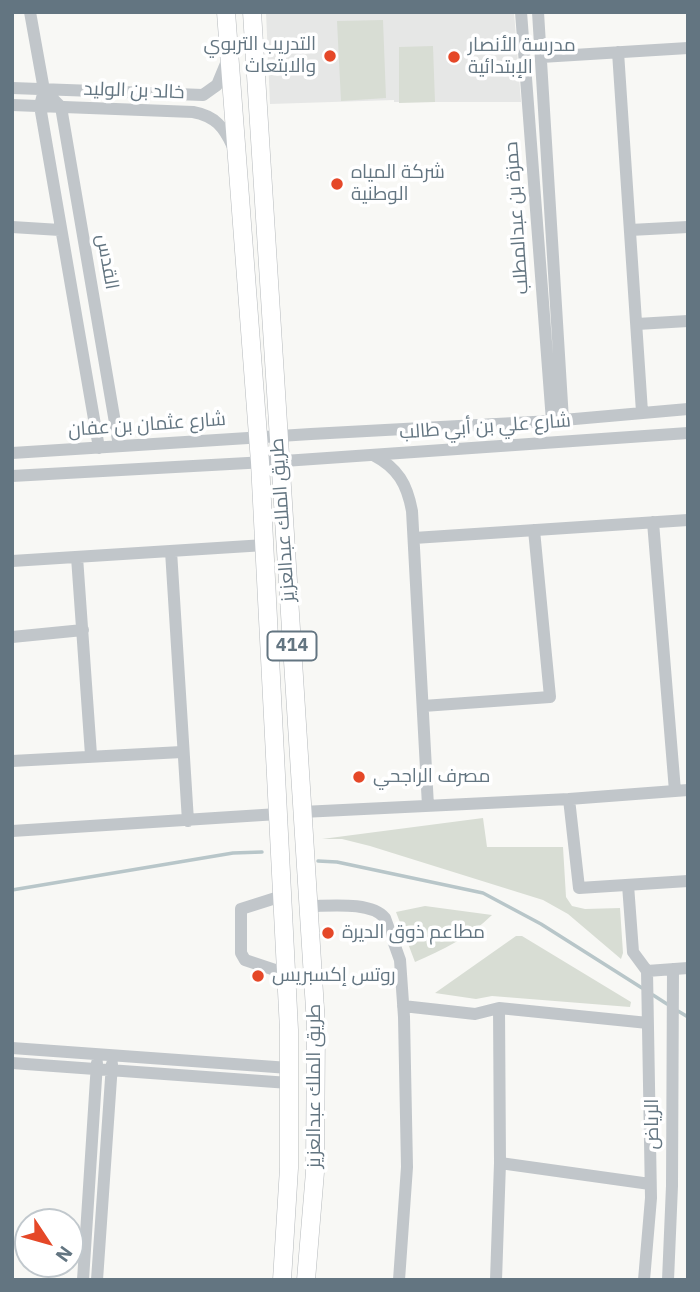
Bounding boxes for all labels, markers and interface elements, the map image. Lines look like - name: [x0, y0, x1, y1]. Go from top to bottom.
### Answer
- place label: التدريب التربوي والابتعاث: [204, 34, 316, 78]
- place label: مدرسة الأنصار الإبتدائية: [468, 35, 576, 79]
- marker: التدريب التربوي والابتعاث: [322, 48, 338, 64]
- marker: مدرسة الأنصار الإبتدائية: [446, 49, 462, 65]
- street label: خالد بن الوليد: [83, 78, 185, 104]
- street label: حمزة بن عبدالمطلب: [500, 141, 534, 295]
- place label: شركة المياه الوطنية: [351, 162, 445, 206]
- marker: شركة المياه الوطنية: [329, 176, 345, 192]
- street label: القدس: [91, 233, 123, 291]
- street label: شارع عثمان بن عفان: [67, 408, 227, 442]
- street label: شارع علي بن أبي طالب: [399, 410, 571, 444]
- street label: طريق الملك عبدالعزيز: [266, 437, 300, 603]
- road number: 414: [268, 632, 316, 660]
- place label: مصرف الراجحي: [373, 766, 491, 788]
- marker: مصرف الراجحي: [351, 769, 367, 785]
- place label: مطاعم ذوق الديرة: [342, 922, 485, 944]
- marker: مطاعم ذوق الديرة: [320, 925, 336, 941]
- place label: روتس إكسبريس: [272, 965, 395, 987]
- marker: روتس إكسبريس: [250, 968, 266, 984]
- street label: طريق الملك عبدالعزيز: [304, 1004, 326, 1168]
- street label: الرياض: [642, 1099, 664, 1149]
- north arrow: [14, 1208, 84, 1278]
- text: N: [51, 1242, 78, 1267]

